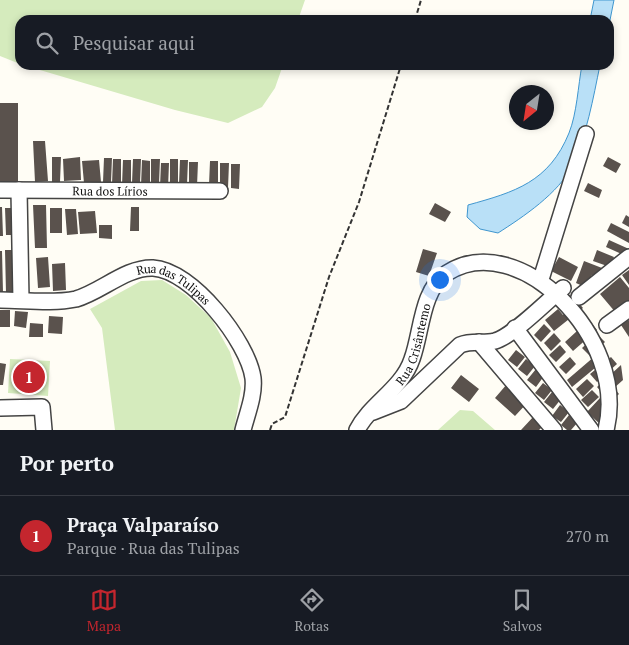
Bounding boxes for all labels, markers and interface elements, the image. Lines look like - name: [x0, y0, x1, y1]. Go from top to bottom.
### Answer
- search box: [15, 15, 614, 70]
- icon: search: [33, 29, 61, 57]
- text: Pesquisar aqui: [73, 30, 195, 55]
- north arrow: [509, 85, 554, 130]
- street label: Rua dos Lírios: [72, 183, 148, 198]
- street label: Rua das Tulipas: [135, 260, 214, 308]
- your location: [427, 267, 453, 293]
- street label: Rua Crisântemo: [392, 301, 433, 388]
- pin: 1: [13, 358, 45, 396]
- text: Por perto: [20, 449, 114, 477]
- text: Praça Valparaíso: [67, 512, 219, 537]
- text: 1: [31, 525, 41, 547]
- text: 270 m: [566, 525, 609, 547]
- text: Parque · Rua das Tulipas: [67, 537, 240, 559]
- tab: Mapa: [87, 586, 121, 635]
- tab: Rotas: [295, 586, 329, 635]
- tab: Salvos: [503, 586, 542, 635]

